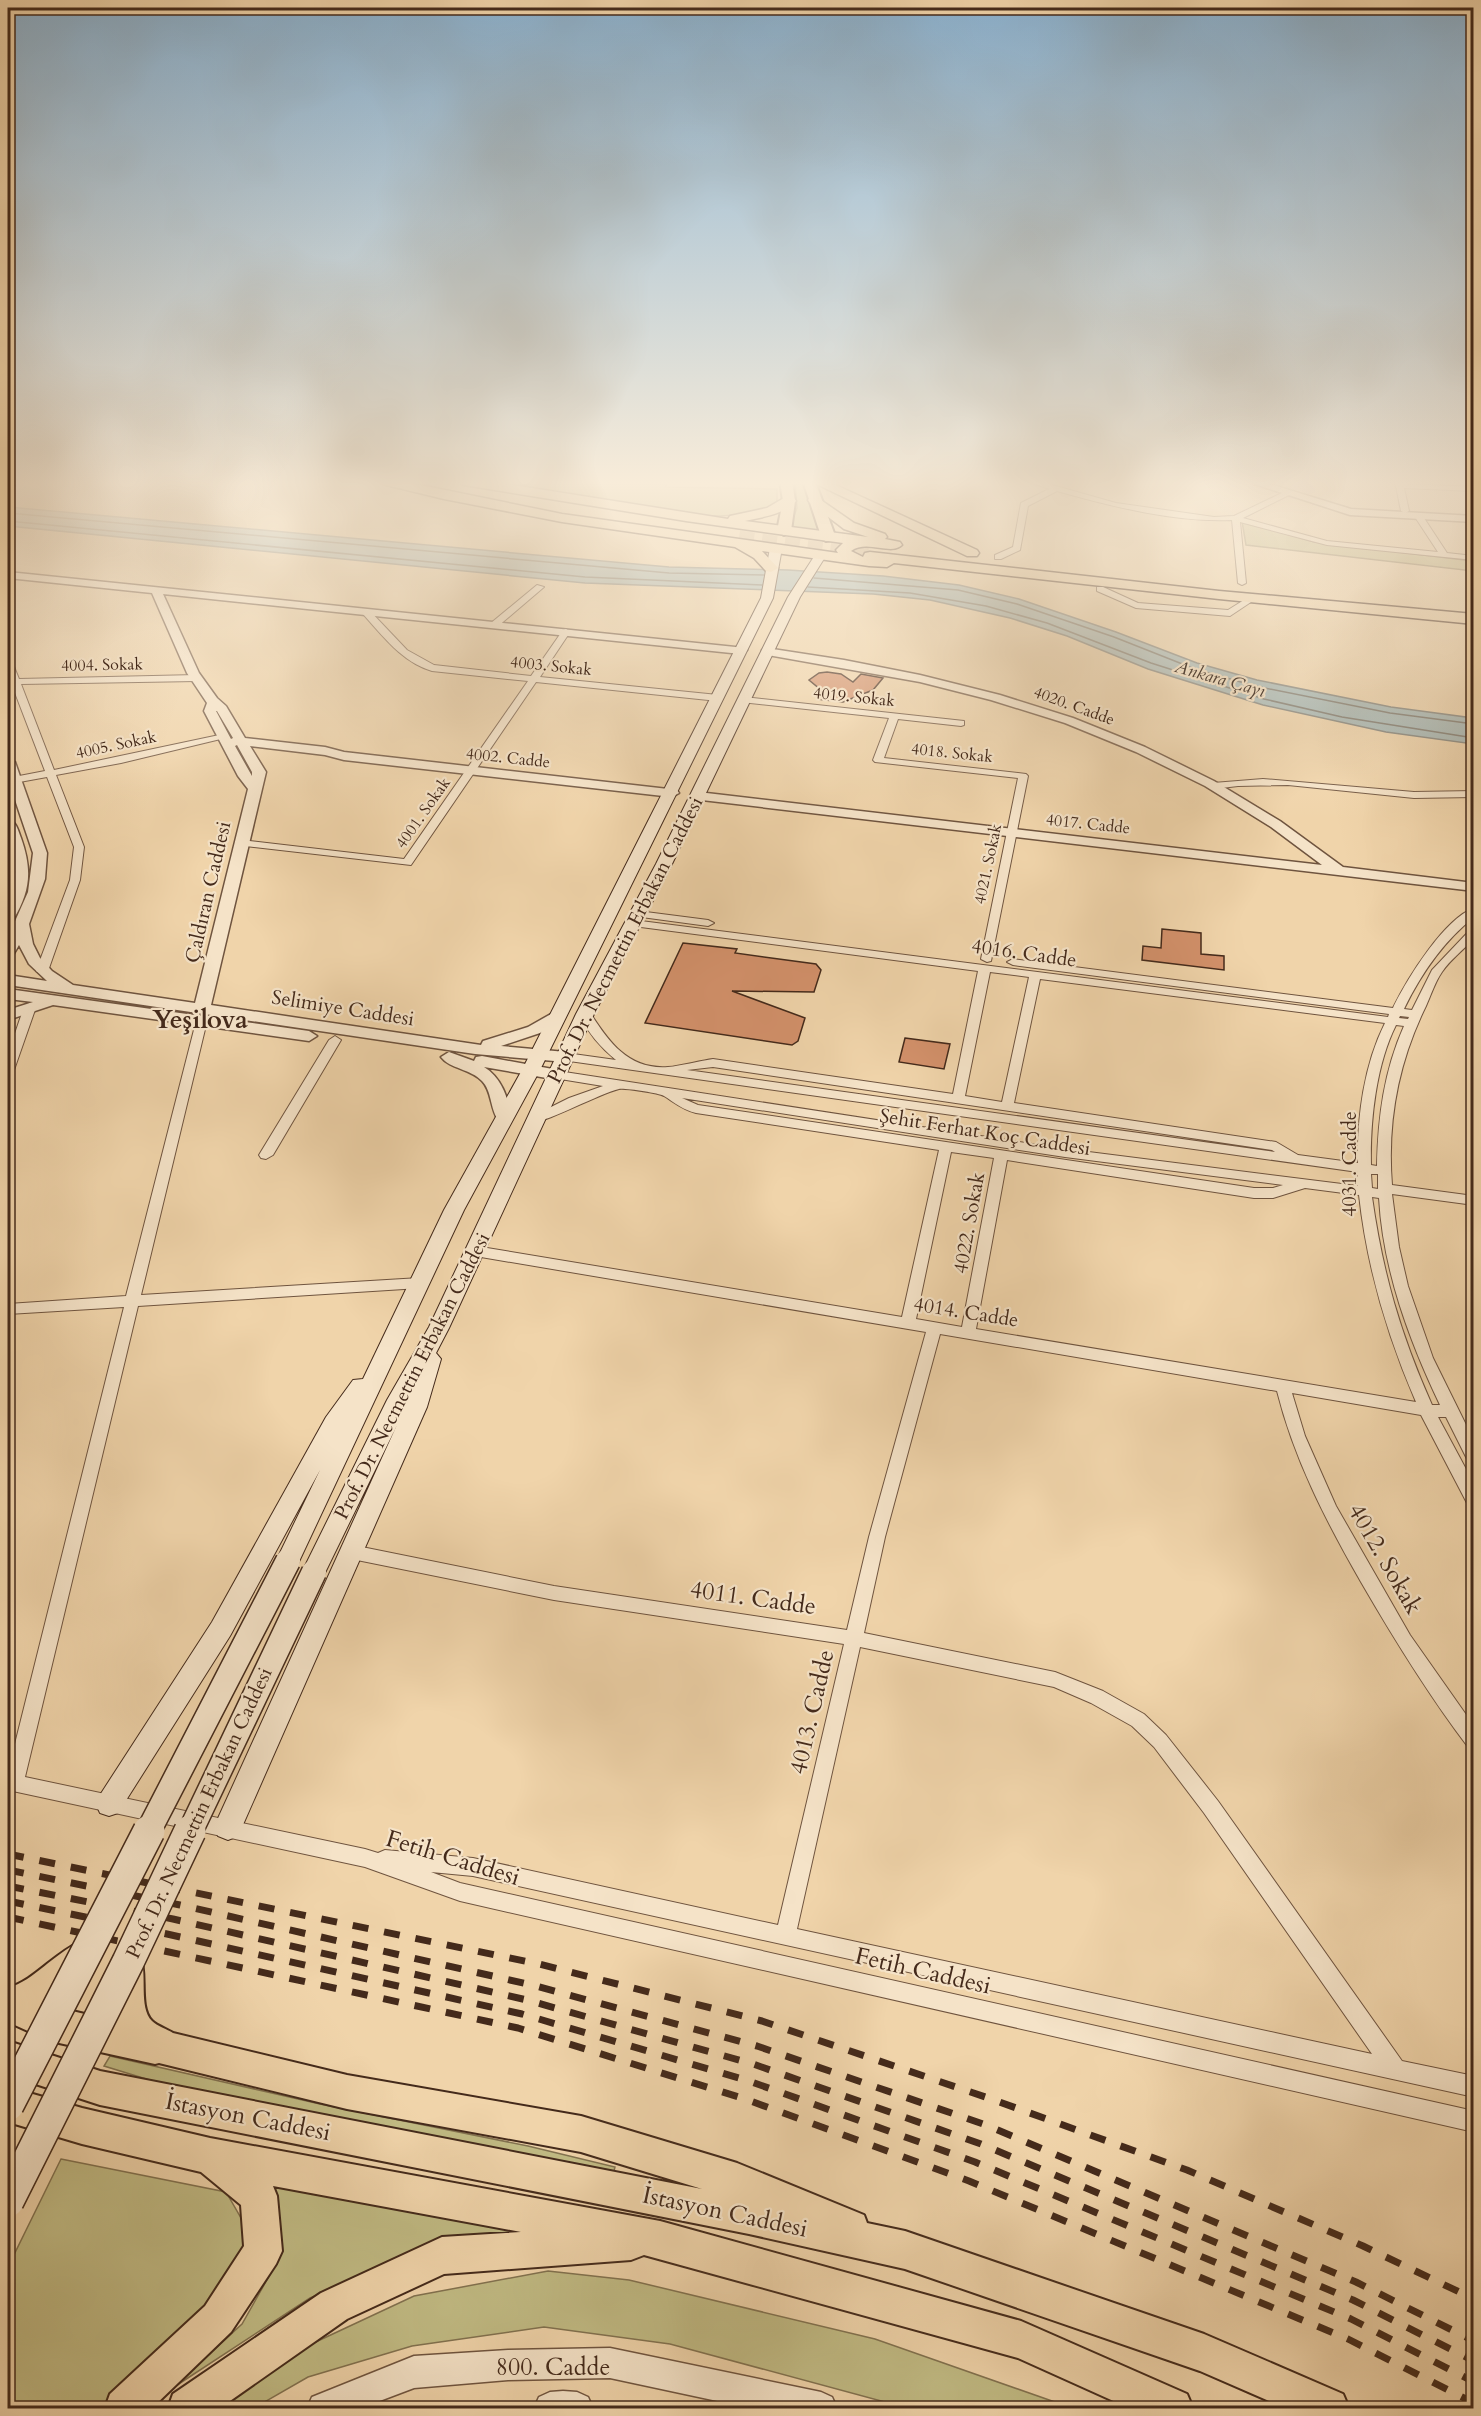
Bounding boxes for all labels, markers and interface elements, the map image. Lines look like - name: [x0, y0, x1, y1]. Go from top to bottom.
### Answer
- street label: 4003. Sokak: [509, 651, 593, 681]
- street label: 4004. Sokak: [61, 653, 144, 677]
- water label: Ankara Çayı: [1171, 654, 1268, 704]
- street label: 4020. Cadde: [1030, 681, 1118, 731]
- street label: 4019. Sokak: [812, 682, 896, 712]
- street label: 4005. Sokak: [74, 726, 159, 764]
- street label: 4018. Sokak: [910, 738, 994, 768]
- street label: 4002. Cadde: [465, 743, 551, 773]
- street label: 4001. Sokak: [391, 773, 456, 853]
- street label: Prof. Dr. Necmettin Erbakan Caddesi: [541, 792, 709, 1088]
- street label: 4017. Cadde: [1045, 809, 1131, 839]
- street label: Çaldıran Caddesi: [179, 818, 238, 965]
- street label: 4021. Sokak: [969, 821, 1007, 906]
- street label: 4016. Cadde: [970, 932, 1078, 974]
- street label: Selimiye Caddesi: [270, 983, 417, 1033]
- district label: Yeşilova: [152, 1002, 248, 1037]
- street label: Şehit Ferhat Koç Caddesi: [878, 1102, 1093, 1162]
- street label: 4031. Cadde: [1336, 1111, 1363, 1217]
- street label: 4022. Sokak: [947, 1170, 991, 1276]
- street label: Prof. Dr. Necmettin Erbakan Caddesi: [328, 1228, 496, 1524]
- street label: 4014. Cadde: [912, 1290, 1020, 1334]
- street label: 4012. Sokak: [1340, 1498, 1430, 1621]
- street label: 4011. Cadde: [688, 1573, 818, 1623]
- street label: 4013. Cadde: [782, 1646, 842, 1778]
- street label: Prof. Dr. Necmettin Erbakan Caddesi: [119, 1663, 279, 1963]
- street label: Fetih Caddesi: [382, 1822, 524, 1894]
- street label: Fetih Caddesi: [852, 1939, 994, 2003]
- street label: İstasyon Caddesi: [162, 2085, 334, 2149]
- street label: İstasyon Caddesi: [639, 2178, 811, 2246]
- street label: 800. Cadde: [496, 2351, 610, 2384]

